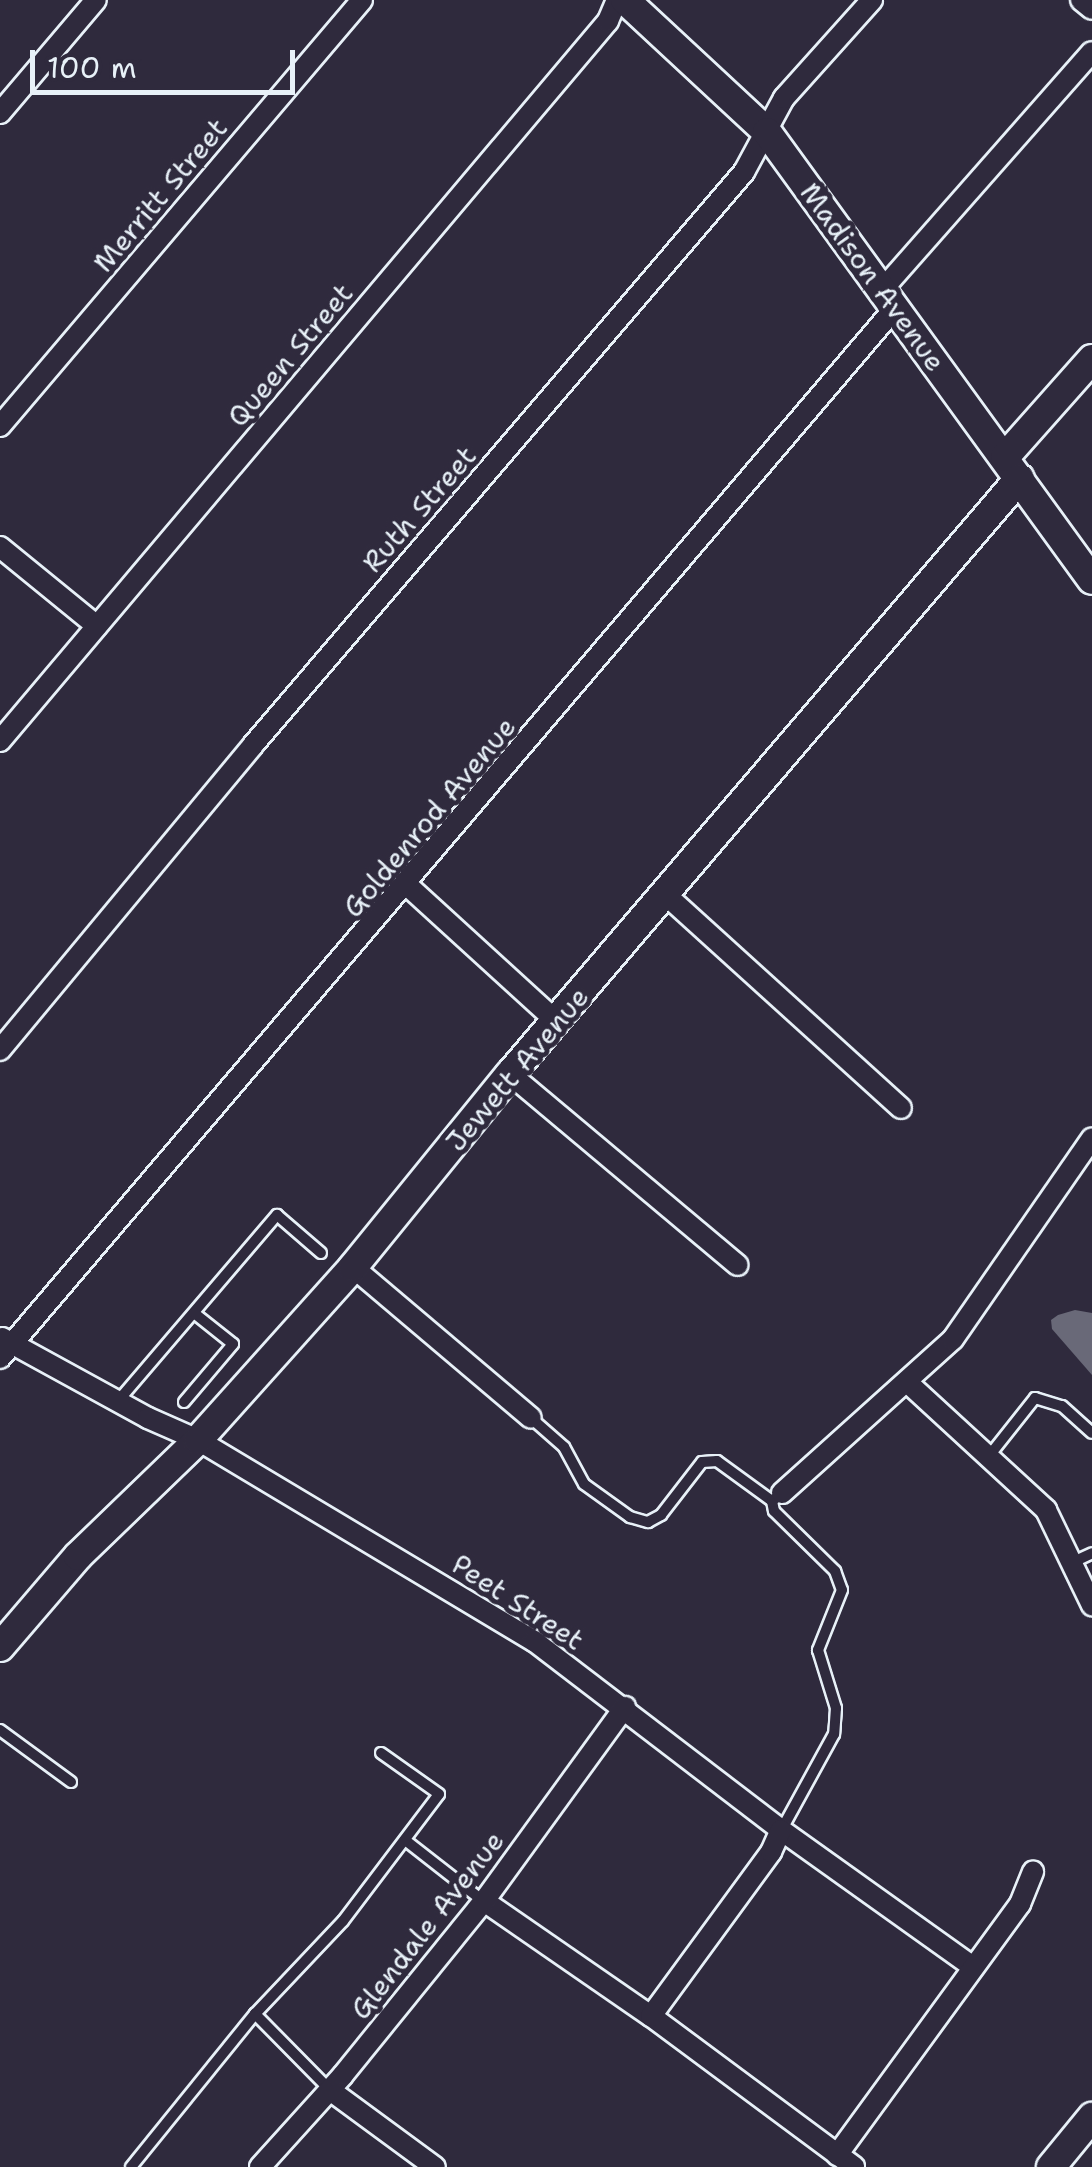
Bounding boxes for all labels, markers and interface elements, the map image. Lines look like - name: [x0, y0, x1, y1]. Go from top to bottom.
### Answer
- scale bar: [35, 30, 300, 92]
- text: 100 m: [47, 47, 137, 88]
- street label: Merritt Street: [86, 111, 234, 279]
- street label: Madison Avenue: [793, 176, 953, 378]
- street label: Queen Street: [220, 277, 360, 433]
- street label: Ruth Street: [355, 439, 483, 579]
- street label: Goldenrod Avenue: [336, 710, 522, 924]
- street label: Jewett Avenue: [439, 980, 595, 1158]
- street label: Peet Street: [446, 1547, 590, 1657]
- street label: Glendale Avenue: [343, 1824, 511, 2026]

